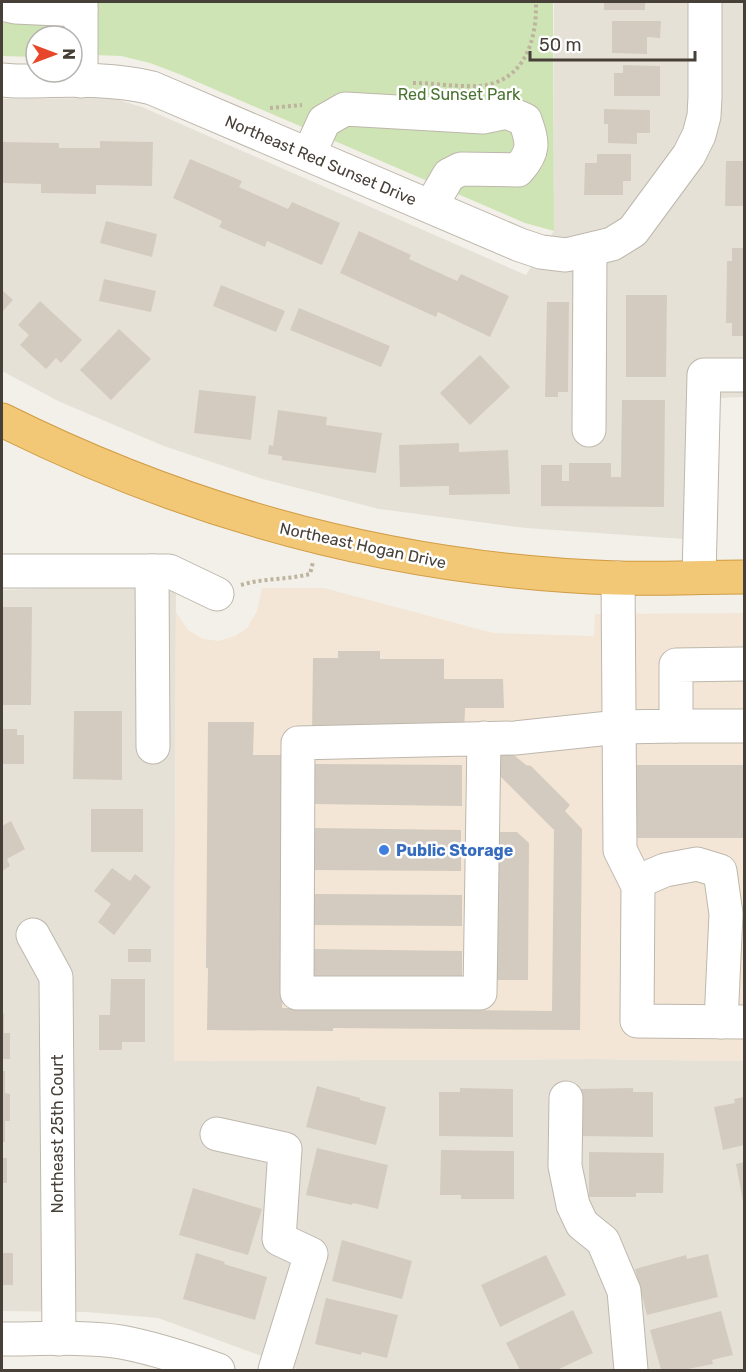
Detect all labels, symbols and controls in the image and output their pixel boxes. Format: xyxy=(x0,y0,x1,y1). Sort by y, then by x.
north arrow xyxy=(24,24,84,84)
scale bar xyxy=(530,24,695,62)
text: 50 m xyxy=(539,34,582,56)
text: N xyxy=(59,48,78,60)
park label: Red Sunset Park xyxy=(398,85,521,104)
street label: Northeast Red Sunset Drive xyxy=(222,111,420,210)
street label: Northeast Hogan Drive xyxy=(278,519,448,572)
place label: Public Storage xyxy=(396,841,513,860)
marker: Public Storage xyxy=(377,843,391,857)
street label: Northeast 25th Court xyxy=(48,1054,67,1214)

